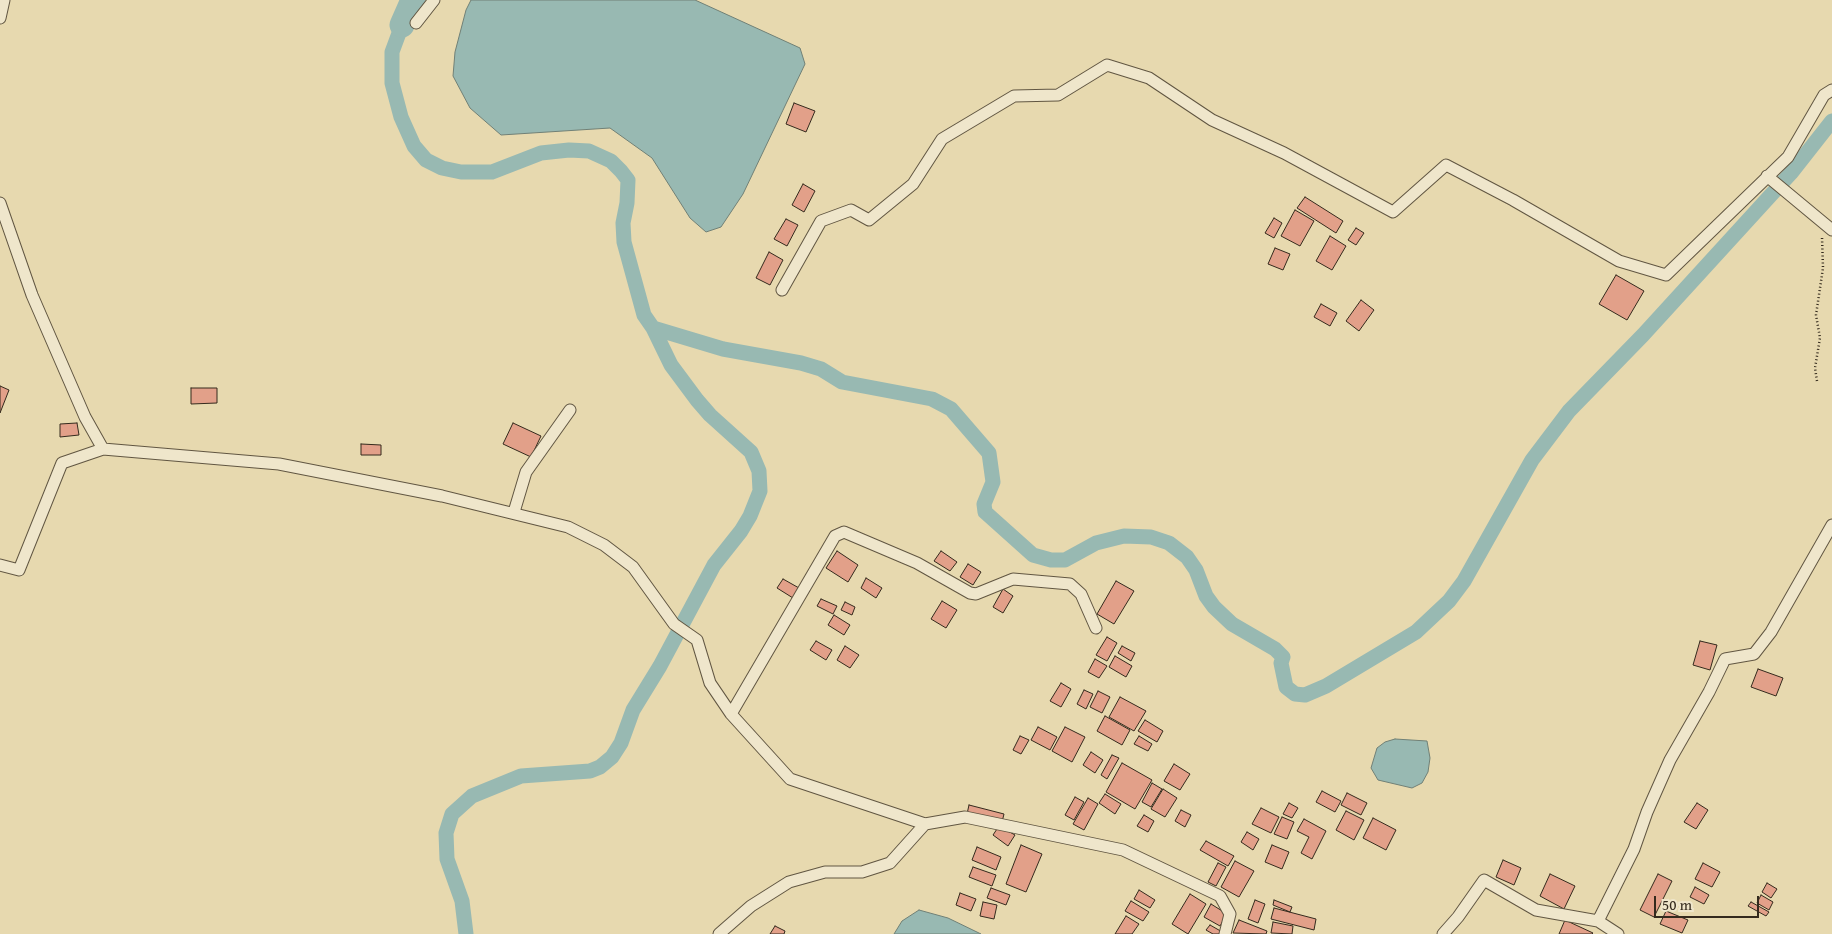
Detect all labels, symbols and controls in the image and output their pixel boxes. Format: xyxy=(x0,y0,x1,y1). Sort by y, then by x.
scale bar xyxy=(1657,886,1762,918)
text: 50 m xyxy=(1662,894,1692,915)

